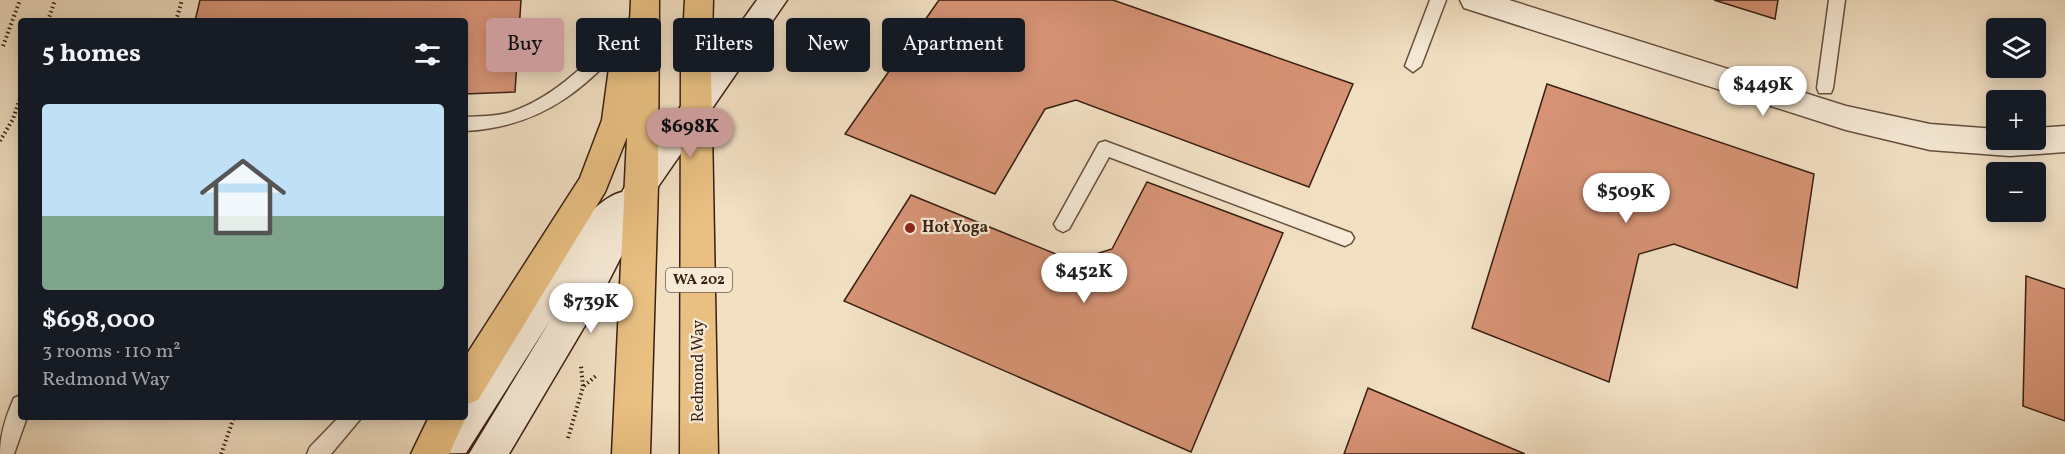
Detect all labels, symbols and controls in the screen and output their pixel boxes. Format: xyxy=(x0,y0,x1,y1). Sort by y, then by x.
chip: Buy xyxy=(486,18,564,72)
chip: Rent xyxy=(576,18,661,72)
chip: Filters xyxy=(673,18,774,72)
chip: New xyxy=(786,18,870,72)
chip: Apartment xyxy=(882,18,1025,72)
map controls xyxy=(1986,18,2046,222)
button: layers xyxy=(1986,18,2046,78)
text: 5 homes xyxy=(42,36,141,72)
icon: filters xyxy=(411,38,444,71)
pin: $449K xyxy=(1721,66,1805,117)
text: $449K xyxy=(1733,71,1793,99)
button: + xyxy=(1986,90,2046,150)
pin: $698K xyxy=(648,108,732,159)
text: $698K xyxy=(661,113,719,141)
icon: home xyxy=(189,143,297,251)
button: − xyxy=(1986,162,2046,222)
pin: $509K xyxy=(1584,173,1668,224)
text: $509K xyxy=(1597,178,1655,206)
place label: Hot Yoga xyxy=(922,217,988,239)
marker: Hot Yoga xyxy=(903,221,917,235)
pin: $452K xyxy=(1042,253,1126,304)
text: $452K xyxy=(1055,258,1113,286)
road number: WA 202 xyxy=(666,268,732,292)
pin: $739K xyxy=(549,283,633,334)
text: $739K xyxy=(563,288,619,316)
text: $698,000 xyxy=(42,302,155,338)
street label: Redmond Way xyxy=(688,320,710,422)
text: 3 rooms · 110 m² xyxy=(42,338,181,366)
text: Redmond Way xyxy=(42,366,170,394)

